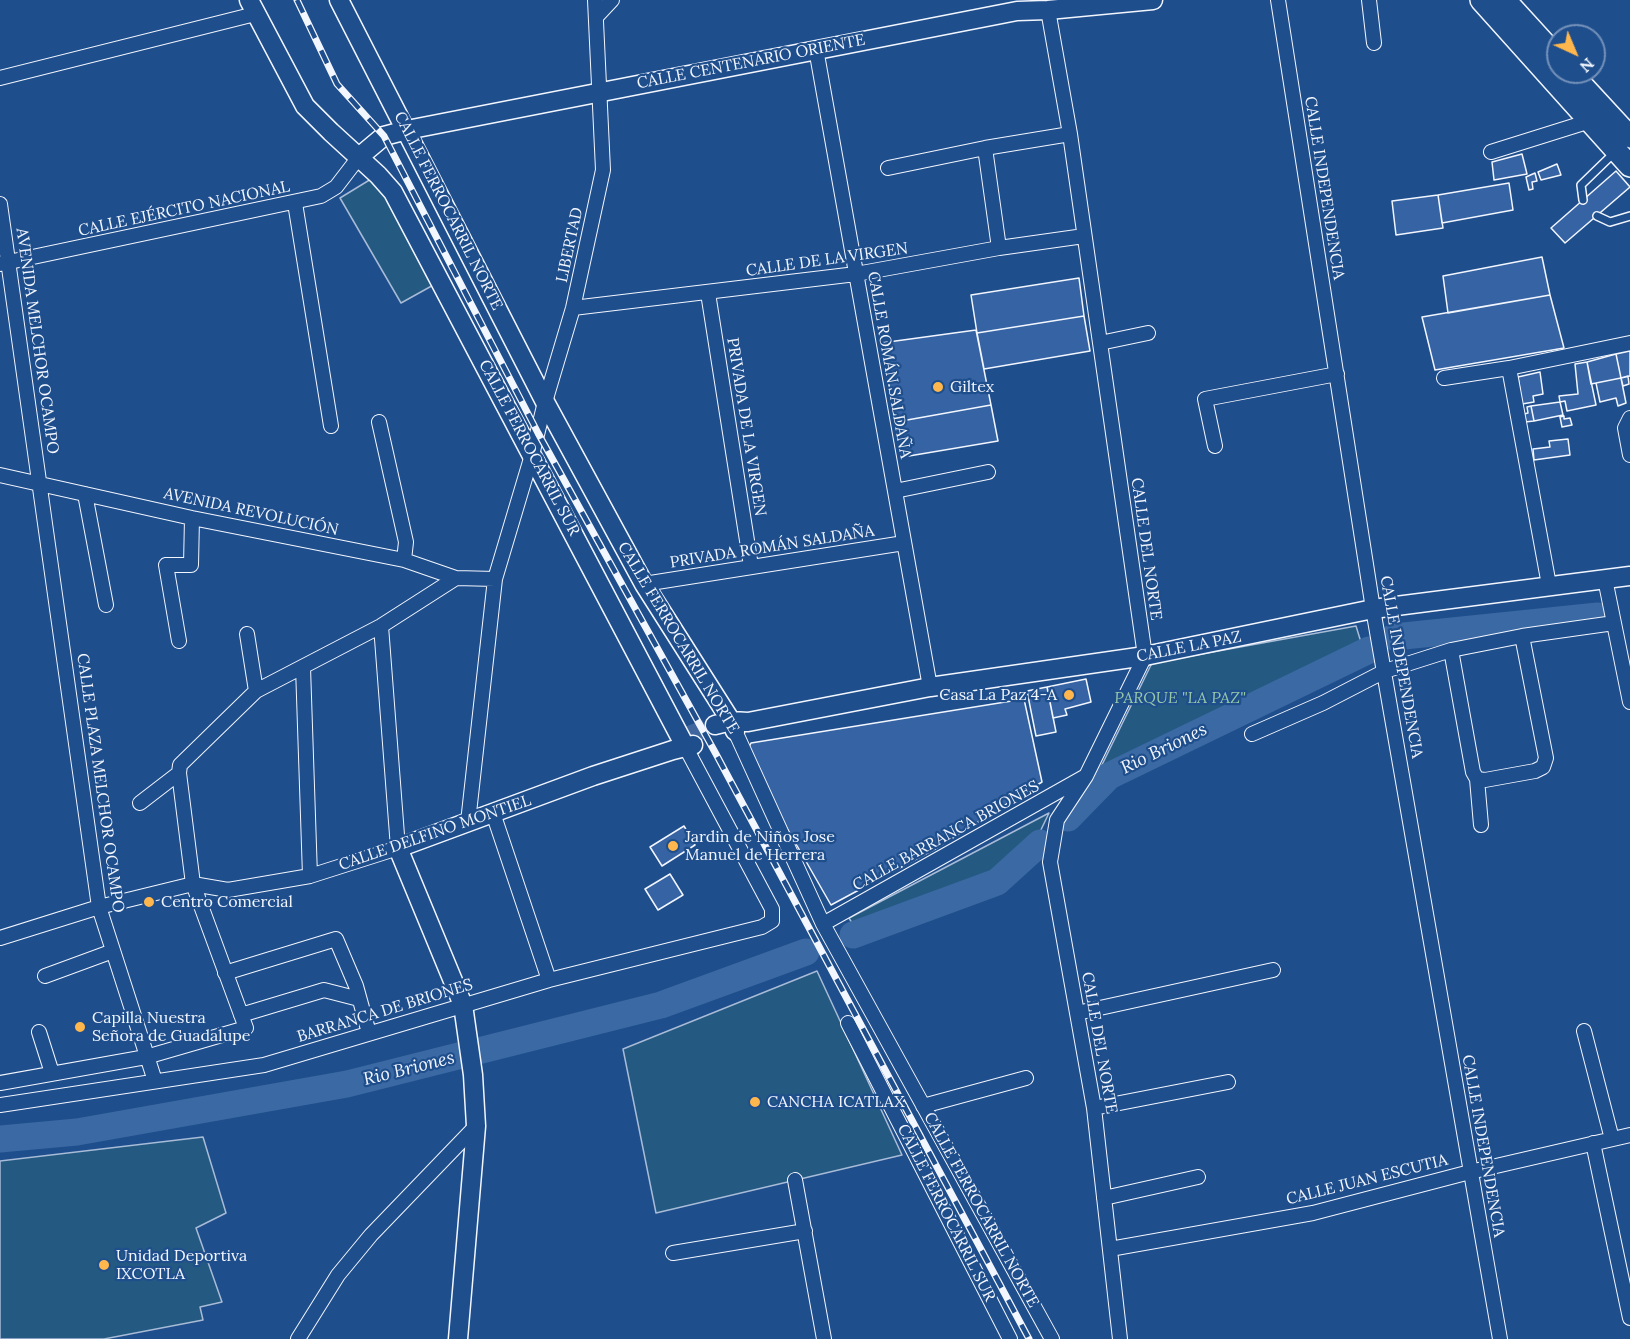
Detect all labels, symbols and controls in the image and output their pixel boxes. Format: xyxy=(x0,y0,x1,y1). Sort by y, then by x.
north arrow xyxy=(1546,24,1606,84)
street label: CALLE CENTENARIO ORIENTE xyxy=(635,30,867,94)
text: N xyxy=(1576,54,1599,77)
street label: CALLE INDEPENDENCIA xyxy=(1300,95,1348,281)
street label: CALLE FERROCARRIL NORTE xyxy=(389,109,507,313)
street label: CALLE EJÉRCITO NACIONAL xyxy=(76,177,292,241)
street label: LIBERTAD xyxy=(553,206,587,284)
street label: AVENIDA MELCHOR OCAMPO xyxy=(12,227,62,455)
street label: CALLE DE LA VIRGEN xyxy=(745,239,909,281)
street label: CALLE ROMÁN SALDAÑA xyxy=(863,270,915,460)
street label: PRIVADA DE LA VIRGEN xyxy=(722,336,770,518)
street label: CALLE FERROCARRIL SUR xyxy=(474,357,584,539)
place label: Giltex xyxy=(950,377,994,397)
marker: Giltex xyxy=(931,380,945,394)
street label: CALLE DEL NORTE xyxy=(1126,476,1166,622)
street label: AVENIDA REVOLUCIÓN xyxy=(162,484,340,540)
street label: PRIVADA ROMÁN SALDAÑA xyxy=(668,521,876,573)
street label: CALLE FERROCARRIL NORTE xyxy=(613,539,743,737)
street label: CALLE INDEPENDENCIA xyxy=(1375,574,1427,760)
street label: CALLE LA PAZ xyxy=(1135,627,1243,667)
street label: CALLE PLAZA MELCHOR OCAMPO xyxy=(72,652,128,914)
place label: Casa La Paz 4-A xyxy=(939,685,1057,705)
marker: Casa La Paz 4-A xyxy=(1062,688,1076,702)
park label: PARQUE "LA PAZ" xyxy=(1114,688,1246,708)
water label: Rio Briones xyxy=(1117,719,1211,779)
street label: CALLE BARRANCA BRIONES xyxy=(849,777,1043,895)
street label: CALLE DELFINO MONTIEL xyxy=(336,791,534,875)
place label: Jardin de Niños Jose Manuel de Herrera xyxy=(685,827,835,865)
marker: Jardin de Niños Jose Manuel de Herrera xyxy=(666,839,680,853)
place label: Centro Comercial xyxy=(161,892,293,912)
marker: Centro Comercial xyxy=(142,895,156,909)
street label: CALLE DEL NORTE xyxy=(1077,971,1121,1115)
street label: BARRANCA DE BRIONES xyxy=(295,975,475,1047)
place label: Capilla Nuestra Señora de Guadalupe xyxy=(92,1008,250,1046)
marker: Capilla Nuestra Señora de Guadalupe xyxy=(73,1020,87,1034)
water label: Rio Briones xyxy=(361,1047,457,1091)
street label: CALLE INDEPENDENCIA xyxy=(1457,1053,1509,1239)
place label: CANCHA ICATLAX xyxy=(767,1092,905,1112)
marker: CANCHA ICATLAX xyxy=(748,1095,762,1109)
street label: CALLE FERROCARRIL NORTE xyxy=(919,1109,1043,1311)
street label: CALLE FERROCARRIL SUR xyxy=(893,1121,999,1305)
street label: CALLE JUAN ESCUTIA xyxy=(1284,1151,1450,1209)
place label: Unidad Deportiva IXCOTLA xyxy=(116,1246,247,1284)
marker: Unidad Deportiva IXCOTLA xyxy=(97,1258,111,1272)

